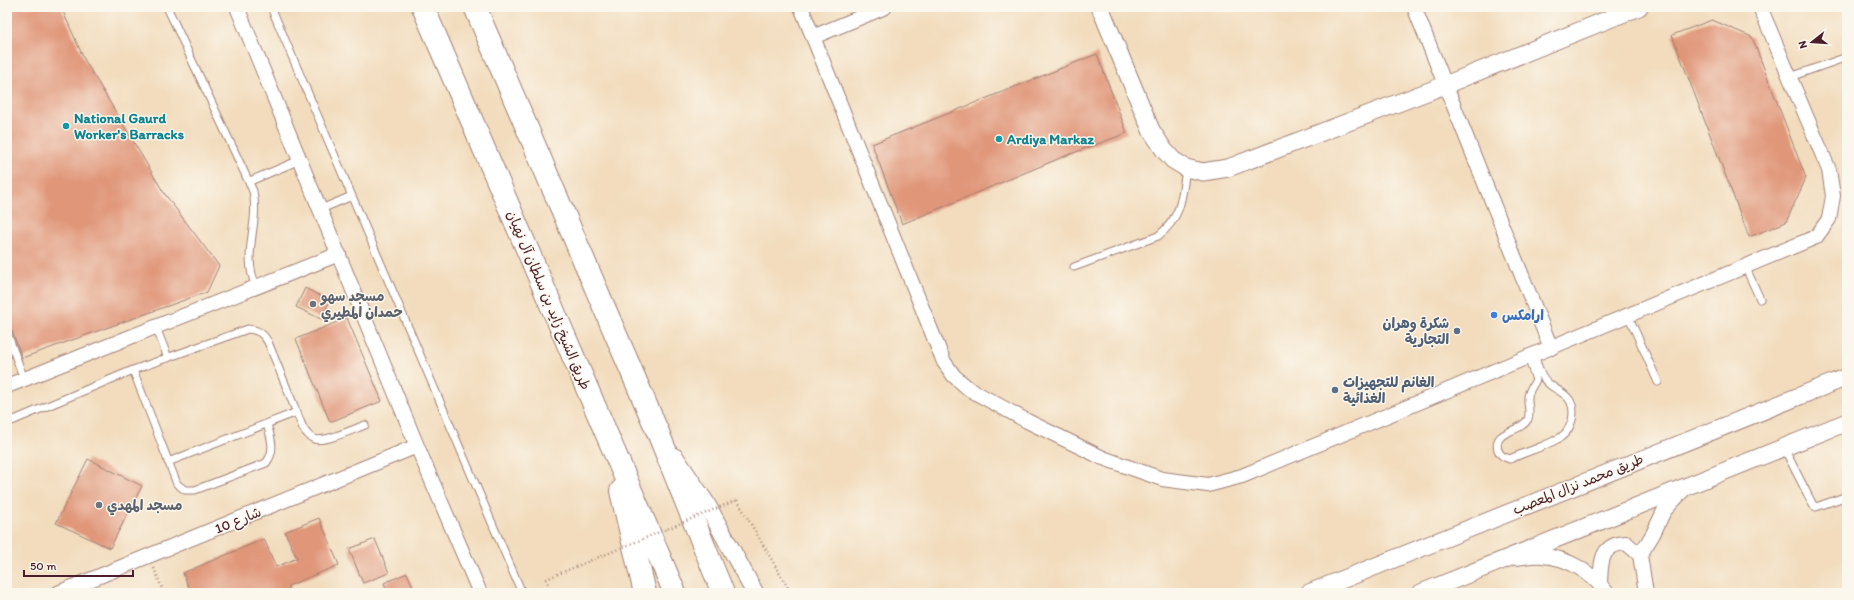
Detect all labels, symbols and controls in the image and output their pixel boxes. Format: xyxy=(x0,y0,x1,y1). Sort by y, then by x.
north arrow xyxy=(1792,22,1832,62)
text: N xyxy=(1796,39,1810,50)
place label: National Gaurd Worker's Barracks xyxy=(74,110,184,143)
marker: National Gaurd Worker's Barracks xyxy=(61,121,71,131)
place label: Ardiya Markaz xyxy=(1006,131,1095,148)
marker: Ardiya Markaz xyxy=(994,134,1004,144)
street label: طريق الشيخ زايد بن سلطان آل نهيان xyxy=(502,208,594,393)
place label: مسجد سهو حمدان المطيري xyxy=(320,288,402,323)
marker: مسجد سهو حمدان المطيري xyxy=(308,299,318,309)
place label: ارامكس xyxy=(1502,307,1544,324)
marker: ارامكس xyxy=(1489,310,1499,320)
place label: شكرة وهران التجارية xyxy=(1382,315,1449,348)
marker: شكرة وهران التجارية xyxy=(1452,326,1462,336)
place label: الغانم للتجهيزات الغذائية xyxy=(1343,374,1435,407)
marker: الغانم للتجهيزات الغذائية xyxy=(1330,385,1340,395)
street label: طريق محمد نزال المعصب xyxy=(1510,450,1646,519)
place label: مسجد المهدي xyxy=(107,497,182,516)
marker: مسجد المهدي xyxy=(94,500,104,510)
street label: شارع 10 xyxy=(212,503,264,538)
scale bar xyxy=(24,552,133,578)
text: 50 m xyxy=(30,559,56,573)

